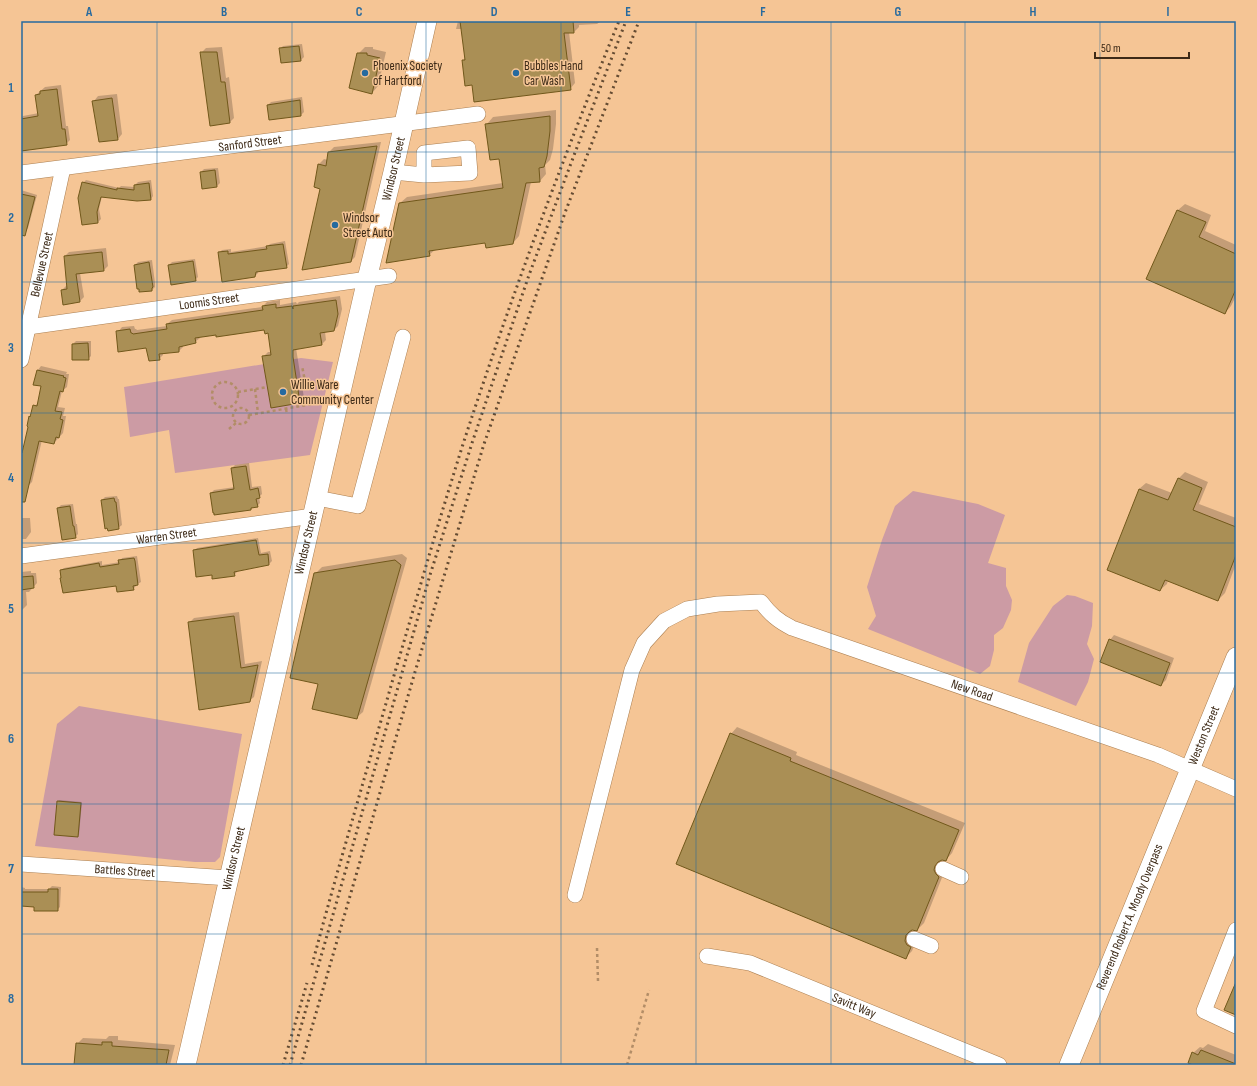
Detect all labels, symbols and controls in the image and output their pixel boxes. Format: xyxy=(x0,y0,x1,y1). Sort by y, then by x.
text: A xyxy=(85,4,93,20)
text: B xyxy=(221,4,227,20)
text: C xyxy=(356,4,363,20)
text: D xyxy=(491,4,498,20)
text: E xyxy=(625,4,631,20)
text: F xyxy=(760,4,766,20)
text: G xyxy=(895,4,902,20)
text: H xyxy=(1030,4,1037,20)
text: I xyxy=(1167,4,1170,20)
scale bar xyxy=(1095,34,1189,60)
text: 50 m xyxy=(1101,41,1121,56)
place label: Phoenix Society of Hartford xyxy=(373,58,442,89)
place label: Bubbles Hand Car Wash xyxy=(524,58,583,89)
marker: Phoenix Society of Hartford xyxy=(360,68,370,78)
marker: Bubbles Hand Car Wash xyxy=(511,68,521,78)
text: 1 xyxy=(8,80,14,96)
street label: Sanford Street xyxy=(218,131,283,155)
street label: Windsor Street xyxy=(378,135,409,202)
text: 2 xyxy=(8,210,14,226)
place label: Windsor Street Auto xyxy=(343,210,393,241)
marker: Windsor Street Auto xyxy=(330,220,340,230)
street label: Bellevue Street xyxy=(27,230,57,298)
street label: Loomis Street xyxy=(178,289,240,314)
text: 3 xyxy=(8,340,14,356)
place label: Willie Ware Community Center xyxy=(291,377,374,408)
marker: Willie Ware Community Center xyxy=(278,387,288,397)
text: 4 xyxy=(8,470,14,486)
street label: Windsor Street xyxy=(291,509,321,576)
street label: Warren Street xyxy=(135,524,198,548)
text: 5 xyxy=(8,601,14,617)
street label: New Road xyxy=(949,676,995,705)
street label: Weston Street xyxy=(1185,704,1223,768)
text: 6 xyxy=(8,731,14,747)
street label: Windsor Street xyxy=(218,825,249,892)
street label: Reverend Robert A. Moody Overpass xyxy=(1093,841,1167,992)
text: 7 xyxy=(8,861,14,877)
street label: Battles Street xyxy=(94,861,156,881)
street label: Savitt Way xyxy=(830,989,878,1022)
text: 8 xyxy=(8,991,14,1007)

